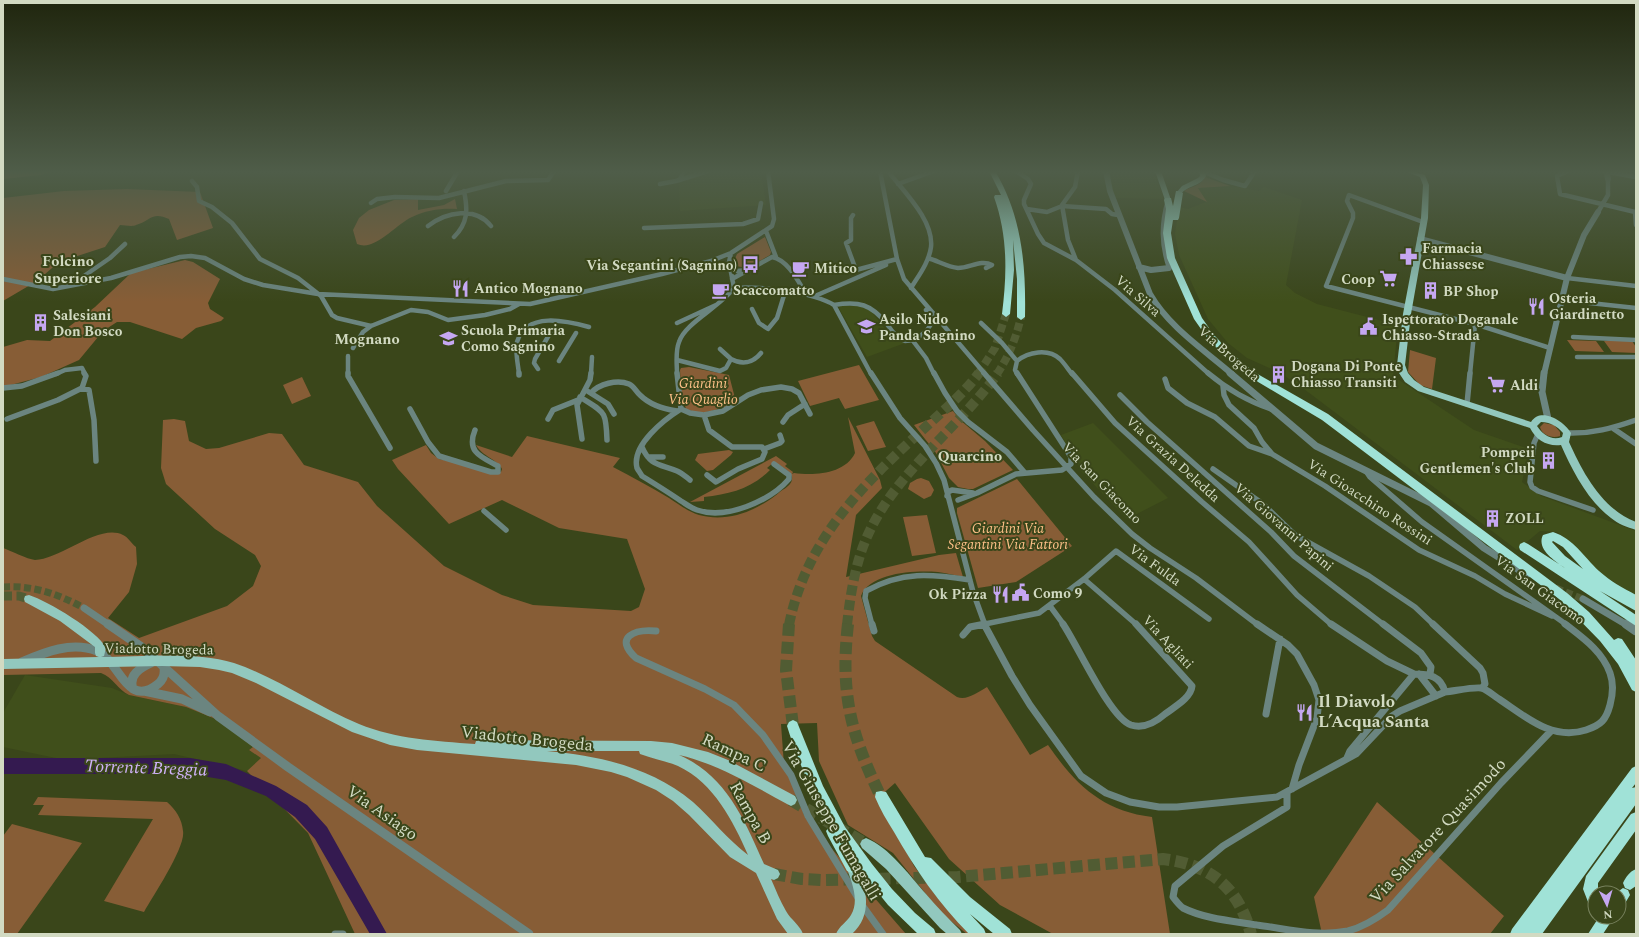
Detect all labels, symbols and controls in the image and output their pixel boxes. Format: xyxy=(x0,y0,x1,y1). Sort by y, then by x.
place label: Farmacia Chiassese xyxy=(1422,238,1485,275)
pharmacy icon: Farmacia Chiassese xyxy=(1399,246,1419,266)
district label: Folcino Superiore xyxy=(34,250,102,290)
place label: Via Segantini (Sagnino) xyxy=(586,255,737,276)
bus stop icon: Via Segantini (Sagnino) xyxy=(740,255,760,275)
cafe icon: Mitico xyxy=(791,258,811,278)
place label: Mitico xyxy=(814,258,857,279)
place label: Coop xyxy=(1341,269,1375,290)
supermarket icon: Coop xyxy=(1378,269,1398,289)
street label: Via Silva xyxy=(1111,270,1166,322)
restaurant icon: Antico Mognano xyxy=(451,278,471,298)
place label: Antico Mognano xyxy=(474,278,583,299)
cafe icon: Scaccomatto xyxy=(710,280,730,300)
place label: Scaccomatto xyxy=(733,280,815,301)
building icon: BP Shop xyxy=(1420,281,1440,301)
place label: BP Shop xyxy=(1443,281,1499,302)
place label: Osteria Giardinetto xyxy=(1549,288,1625,325)
restaurant icon: Osteria Giardinetto xyxy=(1526,296,1546,316)
place label: Salesiani Don Bosco xyxy=(53,305,123,342)
place label: Asilo Nido Panda Sagnino xyxy=(879,309,976,346)
place label: Ispettorato Doganale Chiasso-Strada xyxy=(1382,309,1518,346)
building icon: Salesiani Don Bosco xyxy=(30,313,50,333)
school or university icon: Asilo Nido Panda Sagnino xyxy=(856,317,876,337)
public building icon: Ispettorato Doganale Chiasso-Strada xyxy=(1359,317,1379,337)
place label: Scuola Primaria Como Sagnino xyxy=(461,320,566,357)
street label: Via Brogeda xyxy=(1193,321,1265,387)
district label: Mognano xyxy=(334,328,400,351)
school or university icon: Scuola Primaria Como Sagnino xyxy=(438,328,458,348)
place label: Dogana Di Ponte Chiasso Transiti xyxy=(1291,356,1401,393)
building icon: Dogana Di Ponte Chiasso Transiti xyxy=(1268,364,1288,384)
park label: Giardini Via Quaglio xyxy=(668,373,738,410)
supermarket icon: Aldi xyxy=(1487,375,1507,395)
place label: Aldi xyxy=(1510,375,1539,396)
street label: Via Grazia Deledda xyxy=(1121,411,1225,507)
street label: Via San Giacomo xyxy=(1057,437,1147,529)
place label: Pompeii Gentlemen's Club xyxy=(1419,442,1535,479)
district label: Quarcino xyxy=(938,445,1002,468)
building icon: Pompeii Gentlemen's Club xyxy=(1538,450,1558,470)
street label: Via Gioacchino Rossini xyxy=(1303,454,1437,550)
street label: Via Giovanni Papini xyxy=(1230,478,1338,576)
building icon: ZOLL xyxy=(1482,508,1502,528)
place label: ZOLL xyxy=(1505,508,1544,529)
park label: Giardini Via Segantini Via Fattori xyxy=(948,518,1068,555)
street label: Via Fulda xyxy=(1124,539,1186,591)
street label: Via San Giacomo xyxy=(1490,550,1590,630)
public building icon: Como 9 xyxy=(1010,583,1030,603)
place label: Como 9 xyxy=(1033,583,1082,604)
place label: Ok Pizza xyxy=(929,584,988,605)
restaurant icon: Ok Pizza xyxy=(990,584,1010,604)
street label: Via Agliati xyxy=(1137,610,1199,674)
street label: Viadotto Brogeda xyxy=(104,638,214,660)
place label: Il Diavolo L’Acqua Santa xyxy=(1318,689,1429,735)
restaurant icon: Il Diavolo L’Acqua Santa xyxy=(1295,702,1315,722)
street label: Viadotto Brogeda xyxy=(460,719,595,759)
street label: Rampa C xyxy=(697,727,771,779)
street label: Via Giuseppe Fumagalli xyxy=(774,736,888,906)
water label: Torrente Breggia xyxy=(84,752,208,784)
street label: Via Salvatore Quasimodo xyxy=(1363,752,1513,910)
street label: Rampa B xyxy=(722,777,778,849)
street label: Via Asiago xyxy=(341,779,423,847)
north arrow xyxy=(1587,885,1627,925)
text: N xyxy=(1603,906,1613,923)

